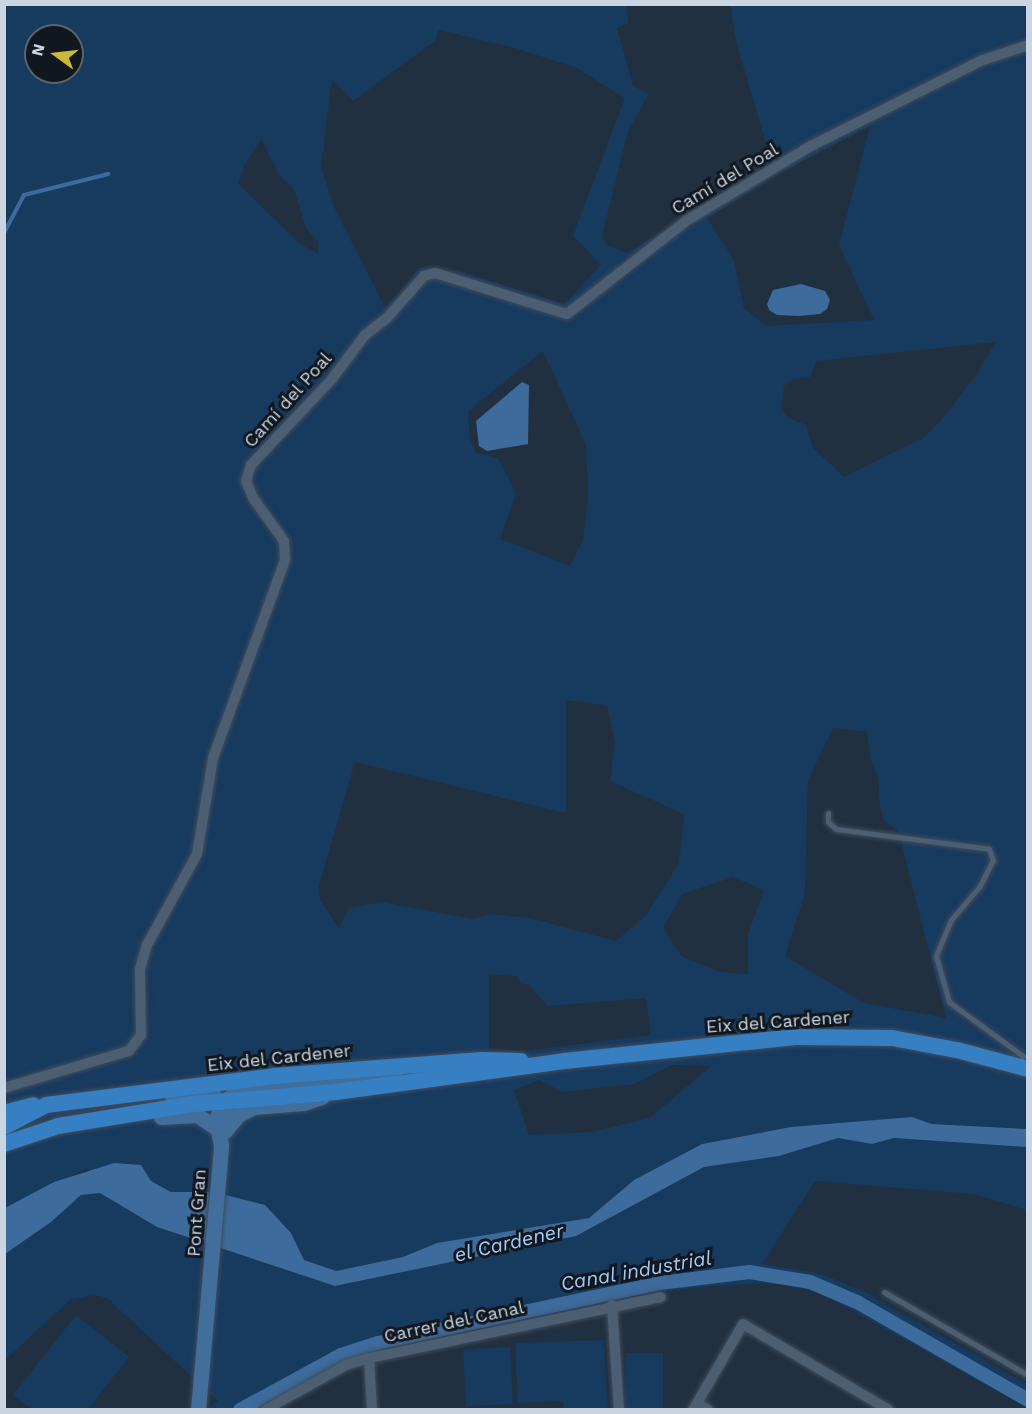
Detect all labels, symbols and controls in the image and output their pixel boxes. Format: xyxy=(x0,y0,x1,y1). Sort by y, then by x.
north arrow xyxy=(24,24,84,84)
text: N xyxy=(27,42,49,58)
street label: Camí del Poal xyxy=(667,139,783,219)
street label: Camí del Poal xyxy=(239,348,337,452)
street label: Eix del Cardener xyxy=(705,1006,851,1038)
street label: Eix del Cardener xyxy=(206,1040,352,1076)
street label: Pont Gran xyxy=(183,1168,211,1258)
water label: el Cardener xyxy=(452,1219,566,1267)
water label: Canal industrial xyxy=(558,1246,714,1296)
street label: Carrer del Canal xyxy=(382,1297,526,1347)

